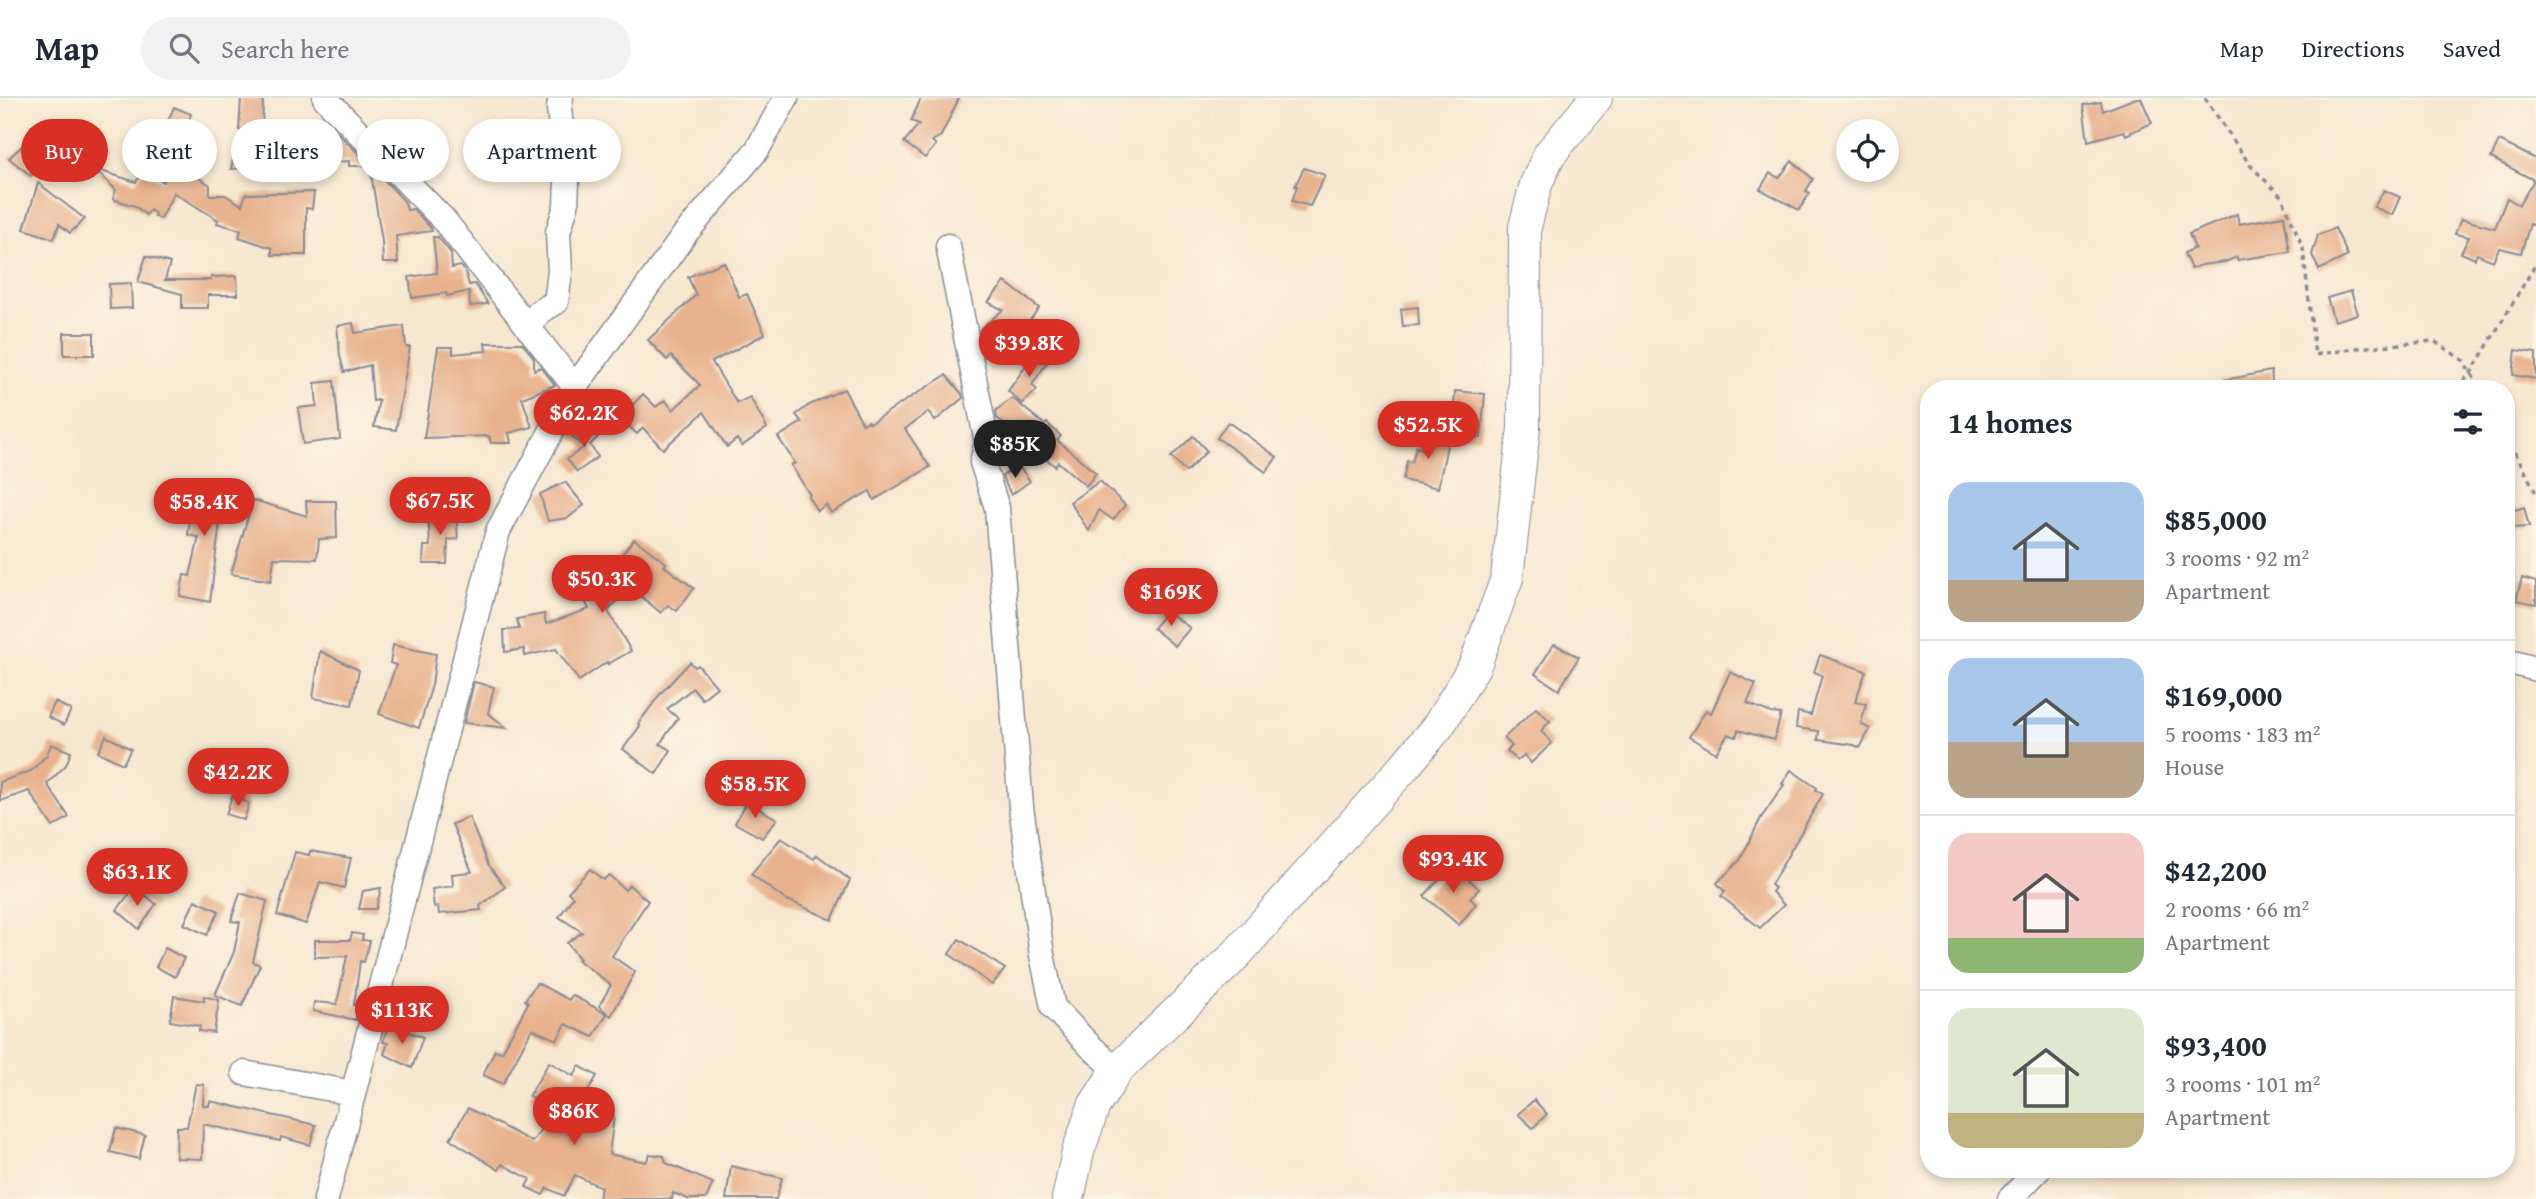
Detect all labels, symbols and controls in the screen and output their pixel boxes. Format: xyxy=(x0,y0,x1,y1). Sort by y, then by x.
search box xyxy=(141,17,631,80)
text: Map xyxy=(35,24,99,72)
icon: search xyxy=(165,29,203,67)
text: Search here xyxy=(221,29,349,68)
text: Map xyxy=(2220,31,2264,66)
text: Directions xyxy=(2302,31,2405,66)
text: Saved xyxy=(2443,31,2501,66)
chip: Buy xyxy=(21,119,108,182)
chip: Rent xyxy=(122,119,217,182)
chip: Filters xyxy=(231,119,343,182)
chip: New xyxy=(357,119,449,182)
chip: Apartment xyxy=(463,119,621,182)
map controls xyxy=(1836,119,1899,182)
button: locate xyxy=(1836,119,1899,182)
pin: $39.8K xyxy=(972,320,1086,379)
text: $39.8K xyxy=(995,325,1063,358)
pin: $62.2K xyxy=(527,390,641,449)
text: $62.2K xyxy=(550,395,618,428)
text: 14 homes xyxy=(1948,400,2073,444)
pin: $52.5K xyxy=(1371,402,1485,461)
icon: filters xyxy=(2449,403,2487,441)
text: $52.5K xyxy=(1394,407,1462,440)
pin: $85K xyxy=(974,420,1056,480)
text: $85K xyxy=(990,426,1040,459)
pin: $58.4K xyxy=(147,478,261,538)
pin: $67.5K xyxy=(383,478,497,537)
text: $67.5K xyxy=(406,483,474,516)
text: $58.4K xyxy=(170,484,238,517)
text: $85,000 xyxy=(2165,497,2267,541)
icon: home xyxy=(2004,510,2088,594)
text: 3 rooms · 92 m² xyxy=(2165,541,2309,574)
pin: $50.3K xyxy=(545,556,659,615)
text: $50.3K xyxy=(568,561,636,594)
pin: $169K xyxy=(1122,568,1220,628)
text: $169K xyxy=(1140,574,1202,607)
text: Apartment xyxy=(2165,574,2270,607)
text: $169,000 xyxy=(2165,673,2282,717)
icon: home xyxy=(2004,686,2088,770)
text: 5 rooms · 183 m² xyxy=(2165,717,2320,750)
pin: $42.2K xyxy=(181,748,295,808)
text: House xyxy=(2165,750,2224,783)
text: $42.2K xyxy=(204,754,272,787)
pin: $58.5K xyxy=(698,760,812,820)
text: $58.5K xyxy=(721,766,789,799)
pin: $93.4K xyxy=(1396,836,1510,895)
text: $93.4K xyxy=(1419,841,1487,874)
pin: $63.1K xyxy=(80,848,194,908)
text: $42,200 xyxy=(2165,848,2267,892)
text: $63.1K xyxy=(103,854,171,887)
icon: home xyxy=(2004,861,2088,945)
text: 2 rooms · 66 m² xyxy=(2165,892,2309,925)
text: Apartment xyxy=(2165,925,2270,958)
pin: $113K xyxy=(353,986,451,1046)
text: $113K xyxy=(371,992,433,1025)
text: $93,400 xyxy=(2165,1023,2267,1067)
icon: home xyxy=(2004,1036,2088,1120)
text: 3 rooms · 101 m² xyxy=(2165,1067,2320,1100)
pin: $86K xyxy=(533,1088,615,1147)
text: $86K xyxy=(549,1093,599,1126)
text: Apartment xyxy=(2165,1100,2270,1133)

